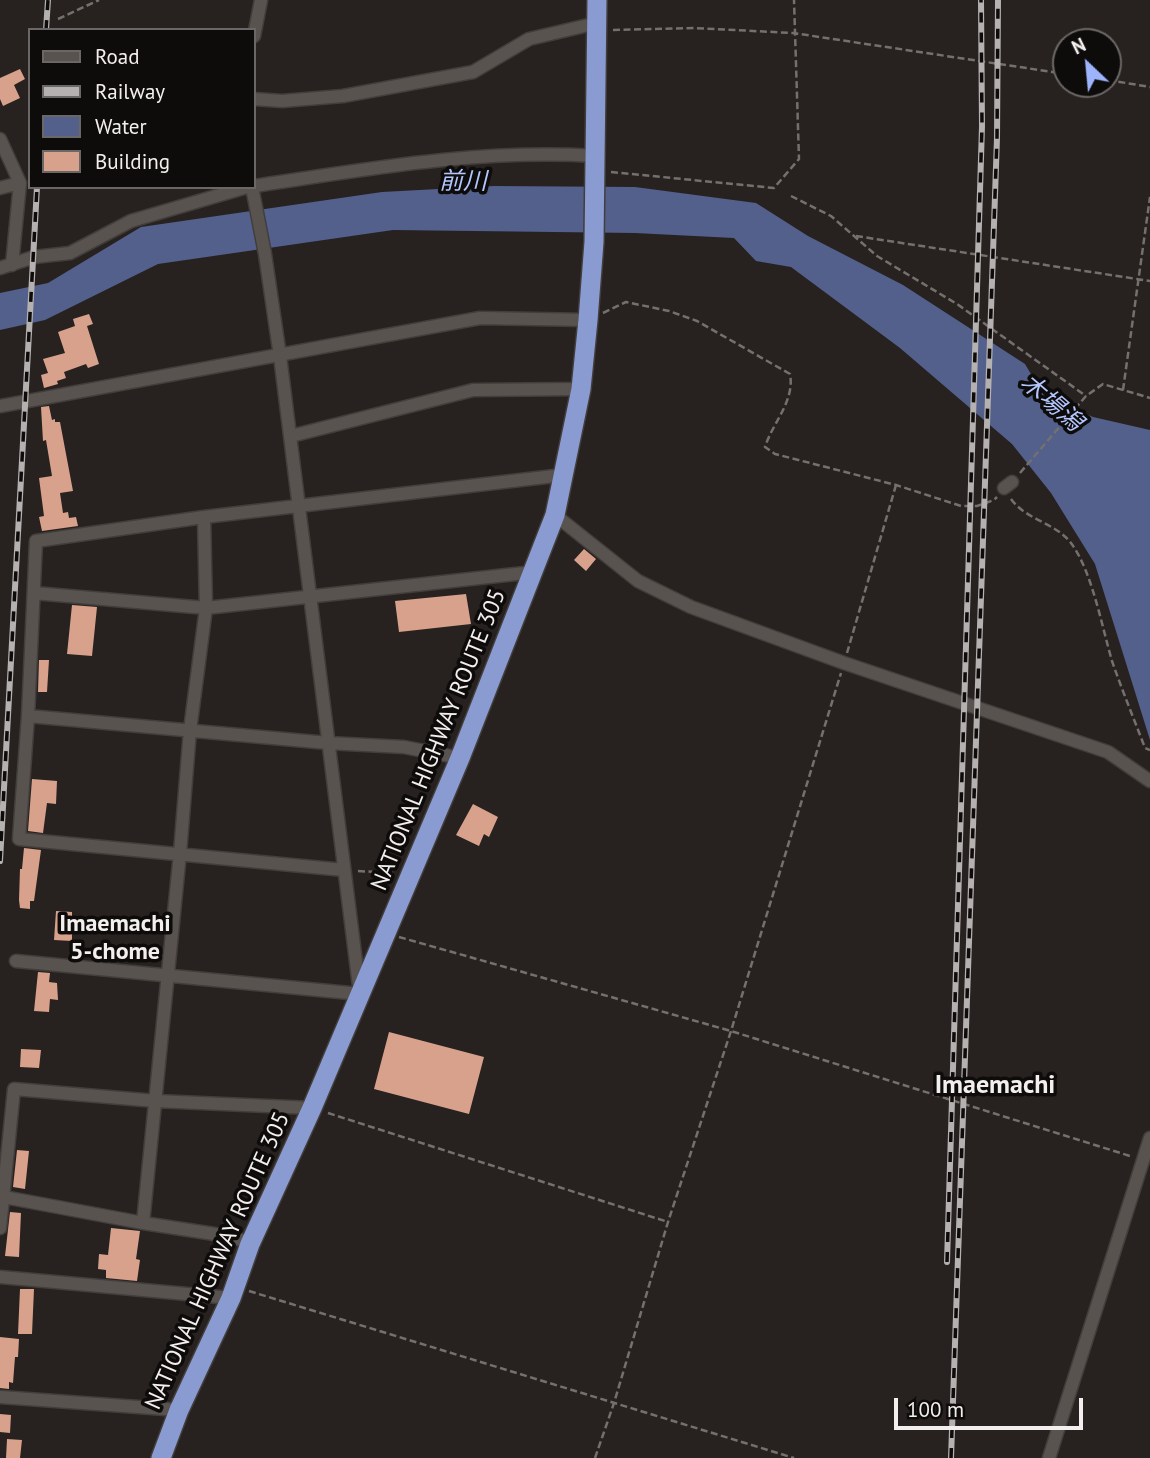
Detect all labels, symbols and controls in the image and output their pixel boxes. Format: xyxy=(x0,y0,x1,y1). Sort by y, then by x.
legend xyxy=(28,28,256,189)
north arrow xyxy=(1052,28,1122,98)
text: N xyxy=(1068,32,1090,59)
text: Road xyxy=(95,43,139,70)
text: Railway xyxy=(95,78,165,105)
text: Water xyxy=(95,113,147,140)
text: Building xyxy=(95,148,170,175)
water label: 前川 xyxy=(439,168,487,196)
water label: 木場潟 xyxy=(1014,369,1088,437)
street label: NATIONAL HIGHWAY ROUTE 305 xyxy=(366,585,512,895)
district label: Imaemachi 5-chome xyxy=(59,910,171,966)
district label: Imaemachi xyxy=(935,1070,1055,1102)
street label: NATIONAL HIGHWAY ROUTE 305 xyxy=(140,1108,296,1414)
scale bar xyxy=(898,1384,1087,1428)
text: 100 m xyxy=(907,1396,964,1423)

